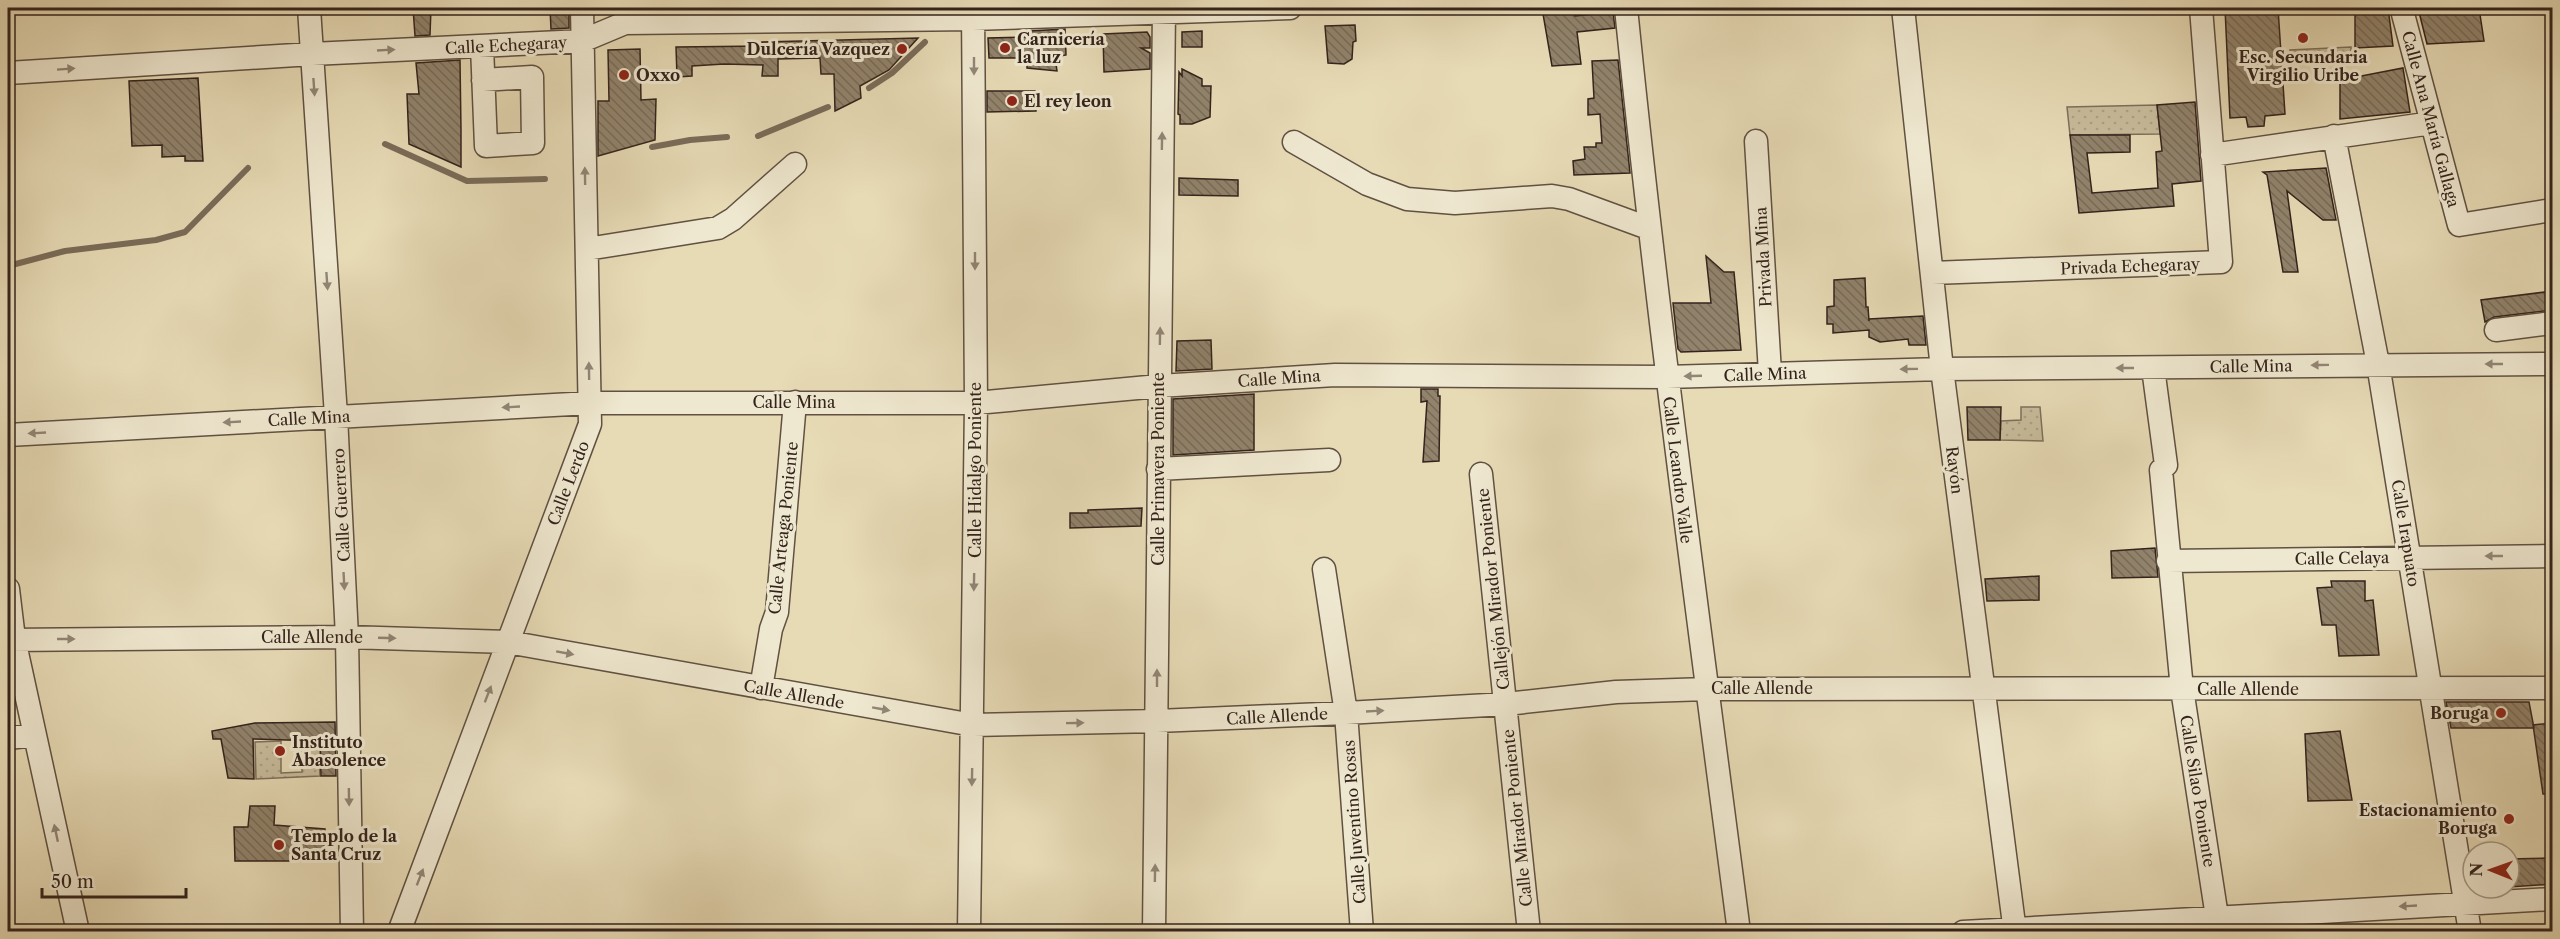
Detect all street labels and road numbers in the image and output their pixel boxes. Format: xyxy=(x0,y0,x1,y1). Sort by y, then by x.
street label: Calle Ana María Gallaga xyxy=(2398,29,2464,210)
street label: Calle Echegaray xyxy=(444,32,569,58)
street label: Privada Mina xyxy=(1750,206,1776,308)
street label: Privada Echegaray xyxy=(2060,254,2201,278)
street label: Calle Mina xyxy=(2209,355,2293,377)
street label: Calle Mina xyxy=(1723,363,1807,385)
street label: Calle Mina xyxy=(1237,365,1322,391)
street label: Calle Primavera Poniente xyxy=(1148,372,1168,566)
street label: Calle Hidalgo Poniente xyxy=(965,382,985,558)
street label: Calle Mina xyxy=(753,392,836,412)
street label: Calle Leandro Valle xyxy=(1659,395,1697,545)
street label: Calle Mina xyxy=(267,406,352,430)
street label: Calle Lerdo xyxy=(543,438,593,528)
street label: Calle Arteaga Poniente xyxy=(764,440,802,615)
street label: Rayón xyxy=(1942,445,1968,495)
street label: Calle Guerrero xyxy=(328,447,354,562)
street label: Calle Irapuato xyxy=(2388,478,2424,588)
street label: Callejón Mirador Poniente xyxy=(1472,487,1514,691)
street label: Calle Celaya xyxy=(2295,547,2390,569)
street label: Calle Allende xyxy=(261,627,363,647)
street label: Calle Allende xyxy=(742,675,846,713)
street label: Calle Allende xyxy=(1711,678,1813,698)
street label: Calle Allende xyxy=(2197,679,2299,699)
street label: Calle Allende xyxy=(1226,703,1328,729)
street label: Calle Silao Poniente xyxy=(2176,714,2220,868)
street label: Calle Mirador Poniente xyxy=(1498,728,1536,908)
street label: Calle Juventino Rosas xyxy=(1338,739,1370,905)

